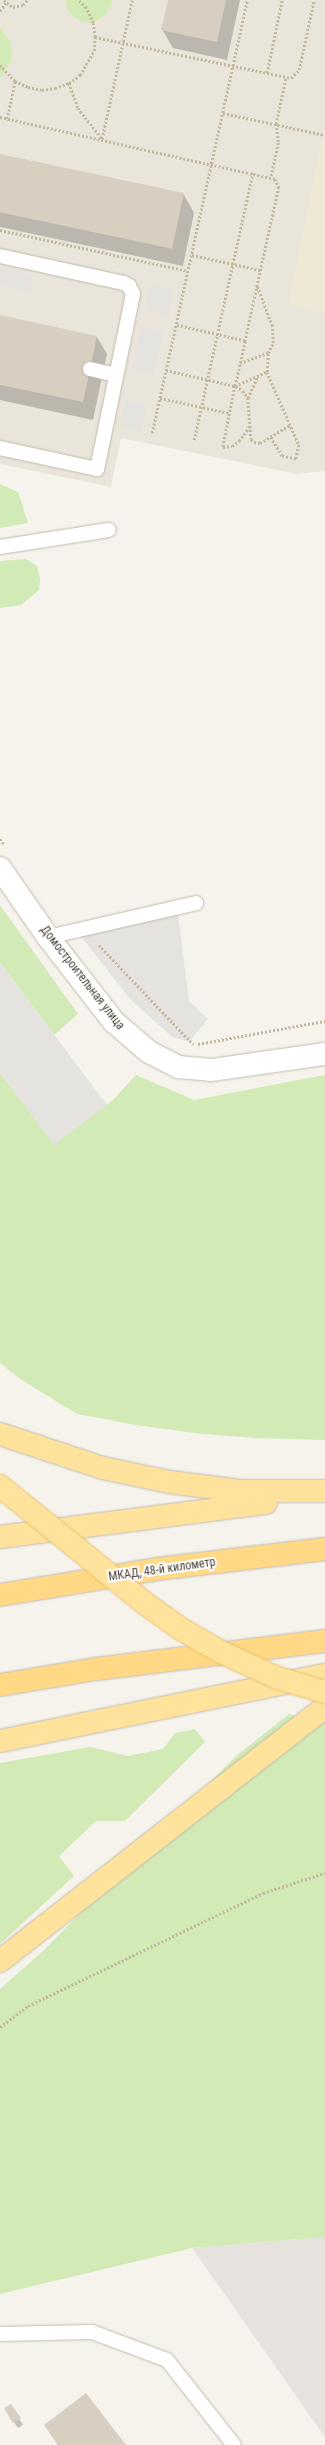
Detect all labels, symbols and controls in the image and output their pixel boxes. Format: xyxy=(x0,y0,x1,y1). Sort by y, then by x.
street label: Домостроительная улица xyxy=(37,923,127,1033)
street label: МКАД, 48-й километр xyxy=(108,1555,216,1585)

